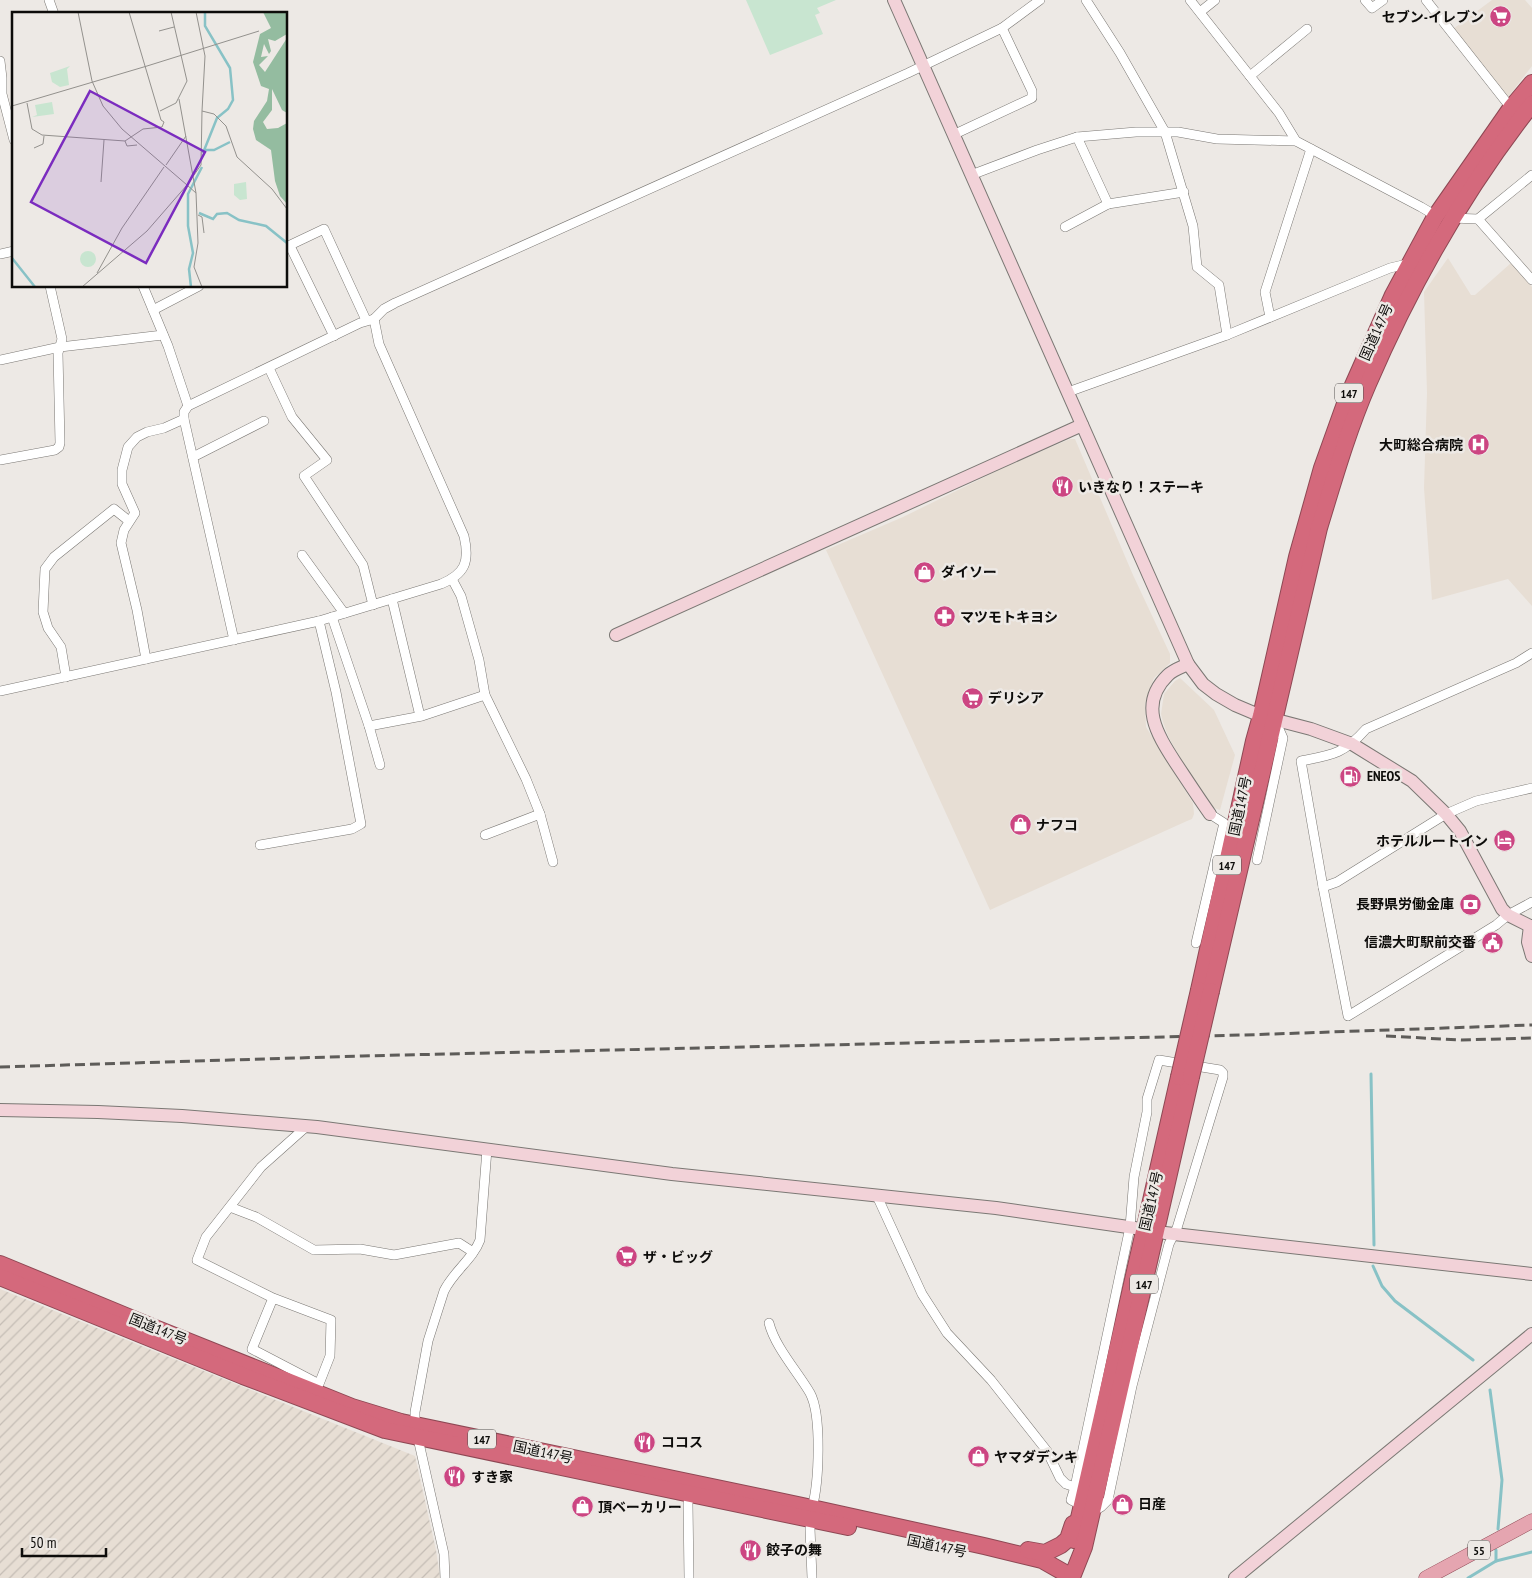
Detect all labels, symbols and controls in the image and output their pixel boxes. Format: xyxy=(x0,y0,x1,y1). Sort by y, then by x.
supermarket icon: セブン-イレブン xyxy=(1488,5,1512,29)
place label: セブン-イレブン xyxy=(1382,8,1484,26)
inset map xyxy=(12,12,288,288)
street label: 国道147号 xyxy=(1355,301,1397,363)
road number: 147 xyxy=(1335,383,1363,402)
hospital icon: 大町総合病院 xyxy=(1467,433,1491,457)
place label: 大町総合病院 xyxy=(1379,436,1463,454)
restaurant icon: いきなり！ステーキ xyxy=(1050,475,1074,499)
place label: いきなり！ステーキ xyxy=(1078,478,1204,496)
shop icon: ダイソー xyxy=(913,560,937,584)
place label: ダイソー xyxy=(941,563,997,581)
pharmacy icon: マツモトキヨシ xyxy=(932,605,956,629)
place label: マツモトキヨシ xyxy=(960,608,1058,626)
supermarket icon: デリシア xyxy=(960,686,984,710)
place label: デリシア xyxy=(988,689,1044,707)
fuel station icon: ENEOS xyxy=(1339,764,1363,788)
place label: ENEOS xyxy=(1367,767,1401,785)
street label: 国道147号 xyxy=(1225,774,1255,838)
shop icon: ナフコ xyxy=(1008,813,1032,837)
place label: ナフコ xyxy=(1036,816,1078,834)
hotel icon: ホテルルートイン xyxy=(1492,829,1516,853)
place label: ホテルルートイン xyxy=(1376,832,1488,850)
road number: 147 xyxy=(1213,856,1241,874)
bank icon: 長野県労働金庫 xyxy=(1458,892,1482,916)
place label: 長野県労働金庫 xyxy=(1356,895,1454,913)
public building icon: 信濃大町駅前交番 xyxy=(1480,930,1504,954)
place label: 信濃大町駅前交番 xyxy=(1364,933,1476,951)
street label: 国道147号 xyxy=(1135,1169,1167,1233)
supermarket icon: ザ・ビッグ xyxy=(615,1245,639,1269)
place label: ザ・ビッグ xyxy=(643,1248,713,1266)
road number: 147 xyxy=(1130,1274,1158,1294)
street label: 国道147号 xyxy=(126,1309,190,1349)
road number: 147 xyxy=(468,1430,496,1448)
restaurant icon: ココス xyxy=(633,1430,657,1454)
place label: ココス xyxy=(661,1433,703,1451)
street label: 国道147号 xyxy=(511,1437,575,1467)
shop icon: ヤマダデンキ xyxy=(966,1445,990,1469)
place label: ヤマダデンキ xyxy=(994,1448,1078,1466)
restaurant icon: すき家 xyxy=(443,1465,467,1489)
place label: すき家 xyxy=(471,1468,513,1486)
shop icon: 日産 xyxy=(1110,1492,1134,1516)
shop icon: 頂ベーカリー xyxy=(570,1495,594,1519)
place label: 日産 xyxy=(1138,1495,1166,1513)
place label: 頂ベーカリー xyxy=(598,1498,682,1516)
scale bar xyxy=(22,1526,106,1558)
street label: 国道147号 xyxy=(905,1531,969,1561)
text: 50 m xyxy=(30,1533,56,1552)
restaurant icon: 餃子の舞 xyxy=(738,1538,762,1562)
road number: 55 xyxy=(1468,1540,1490,1560)
place label: 餃子の舞 xyxy=(766,1541,822,1559)

